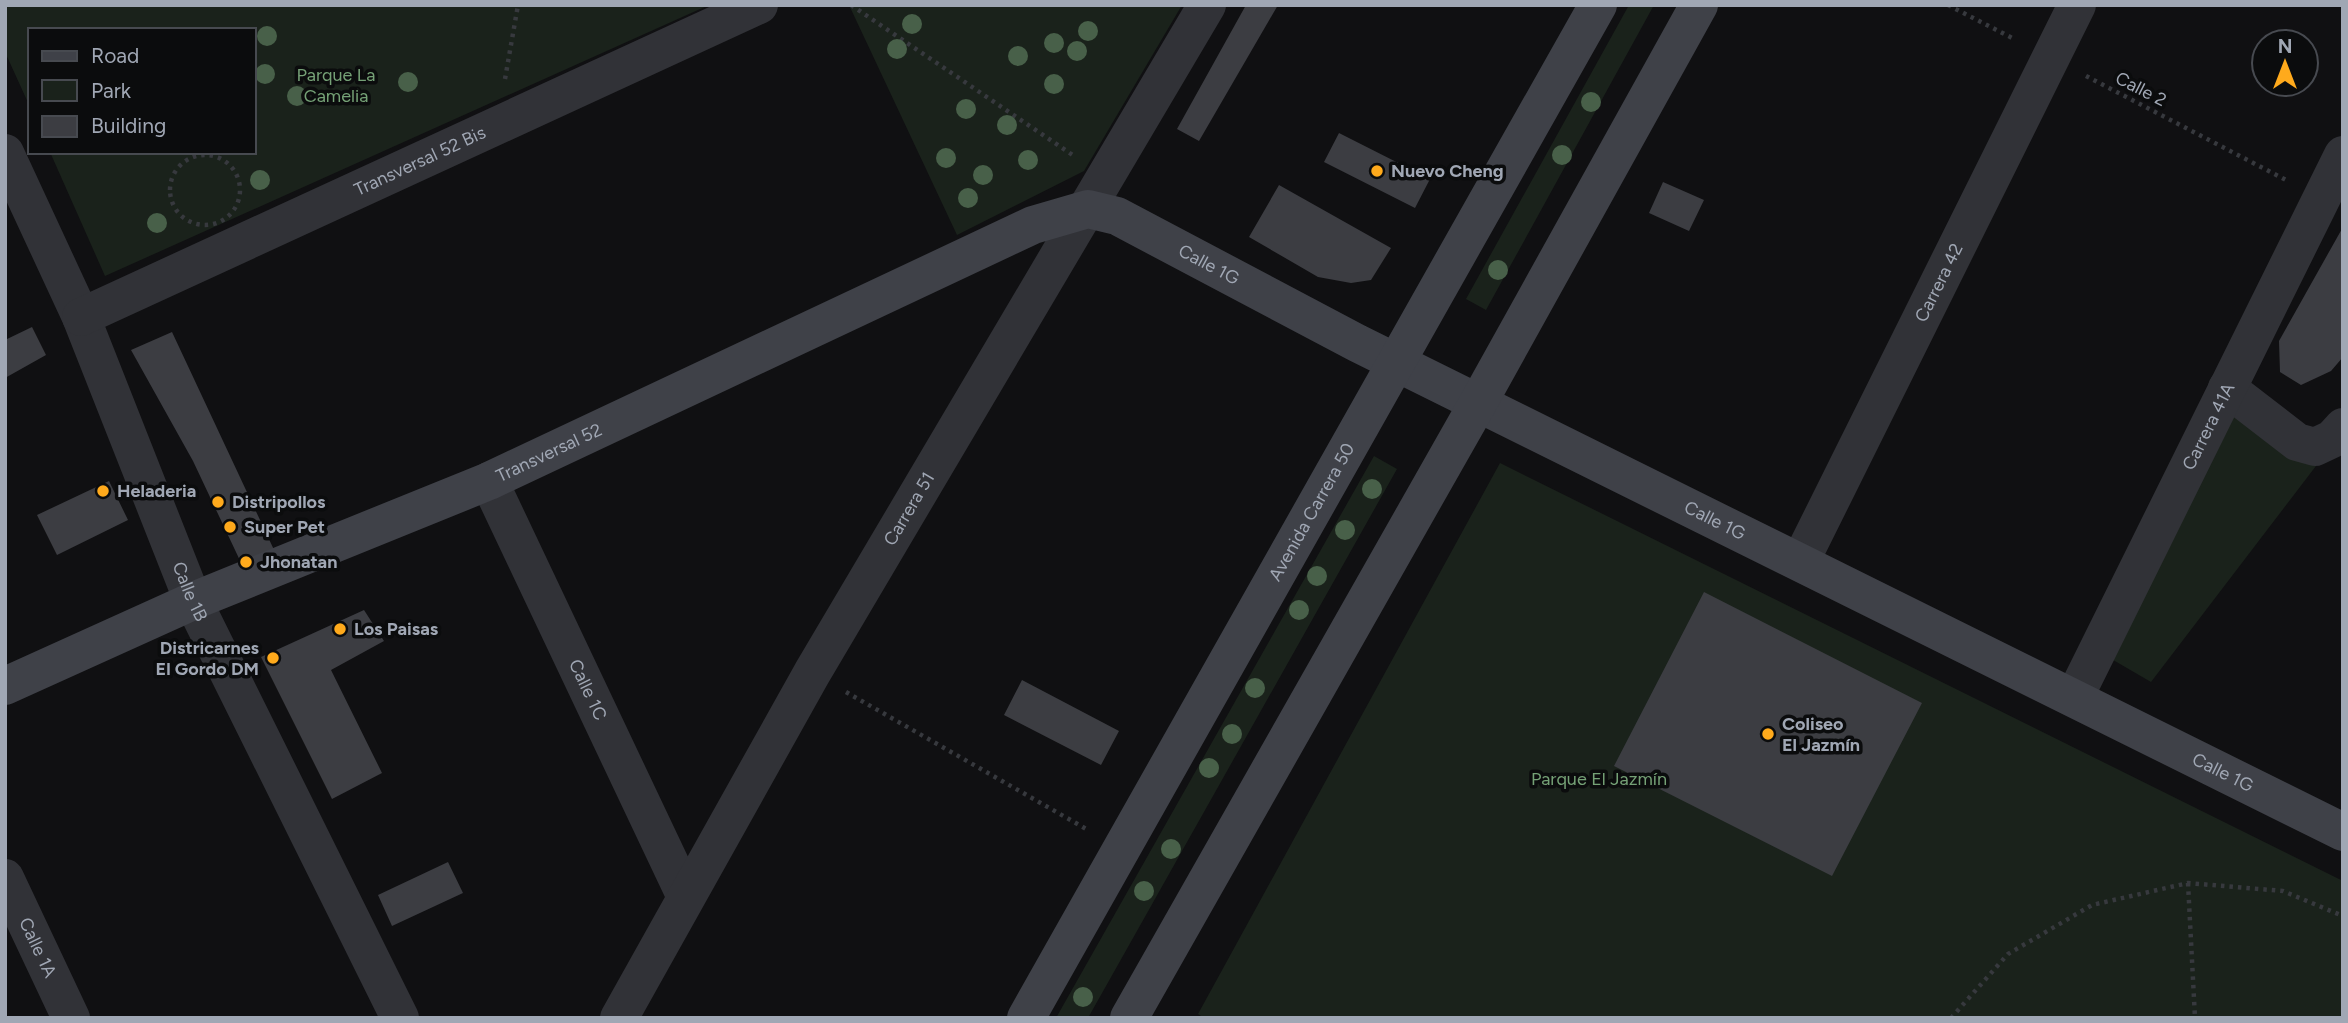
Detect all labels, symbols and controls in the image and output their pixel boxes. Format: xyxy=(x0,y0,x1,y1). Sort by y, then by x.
legend xyxy=(28,28,256,154)
north arrow xyxy=(2250,28,2320,98)
text: N xyxy=(2278,35,2292,58)
text: Road xyxy=(91,43,139,68)
park label: Parque La Camelia xyxy=(297,64,375,107)
street label: Calle 2 xyxy=(2112,67,2170,111)
text: Park xyxy=(91,78,132,103)
text: Building xyxy=(91,113,166,138)
street label: Transversal 52 Bis xyxy=(351,121,489,201)
place label: Nuevo Cheng xyxy=(1391,160,1504,182)
marker: Nuevo Cheng xyxy=(1369,163,1385,179)
street label: Calle 1G xyxy=(1175,240,1243,290)
street label: Carrera 42 xyxy=(1910,240,1968,326)
street label: Carrera 41A xyxy=(2178,379,2239,474)
street label: Transversal 52 xyxy=(493,418,605,487)
street label: Avenida Carrera 50 xyxy=(1264,439,1359,585)
street label: Carrera 51 xyxy=(879,468,939,550)
place label: Heladeria xyxy=(117,480,196,502)
marker: Heladeria xyxy=(95,483,111,499)
place label: Distripollos xyxy=(232,491,326,513)
marker: Distripollos xyxy=(210,494,226,510)
street label: Calle 1G xyxy=(1681,496,1749,545)
place label: Super Pet xyxy=(244,516,325,538)
marker: Super Pet xyxy=(222,519,238,535)
place label: Jhonatan xyxy=(260,551,337,573)
marker: Jhonatan xyxy=(238,554,254,570)
street label: Calle 1B xyxy=(168,558,212,625)
place label: Los Paisas xyxy=(354,618,439,640)
marker: Los Paisas xyxy=(332,621,348,637)
place label: Districarnes El Gordo DM xyxy=(156,637,260,680)
marker: Districarnes El Gordo DM xyxy=(265,650,281,666)
street label: Calle 1C xyxy=(564,656,612,724)
place label: Coliseo El Jazmín xyxy=(1782,713,1860,756)
marker: Coliseo El Jazmín xyxy=(1760,726,1776,742)
street label: Calle 1G xyxy=(2189,748,2257,797)
park label: Parque El Jazmín xyxy=(1531,768,1667,790)
street label: Calle 1A xyxy=(14,914,61,981)

